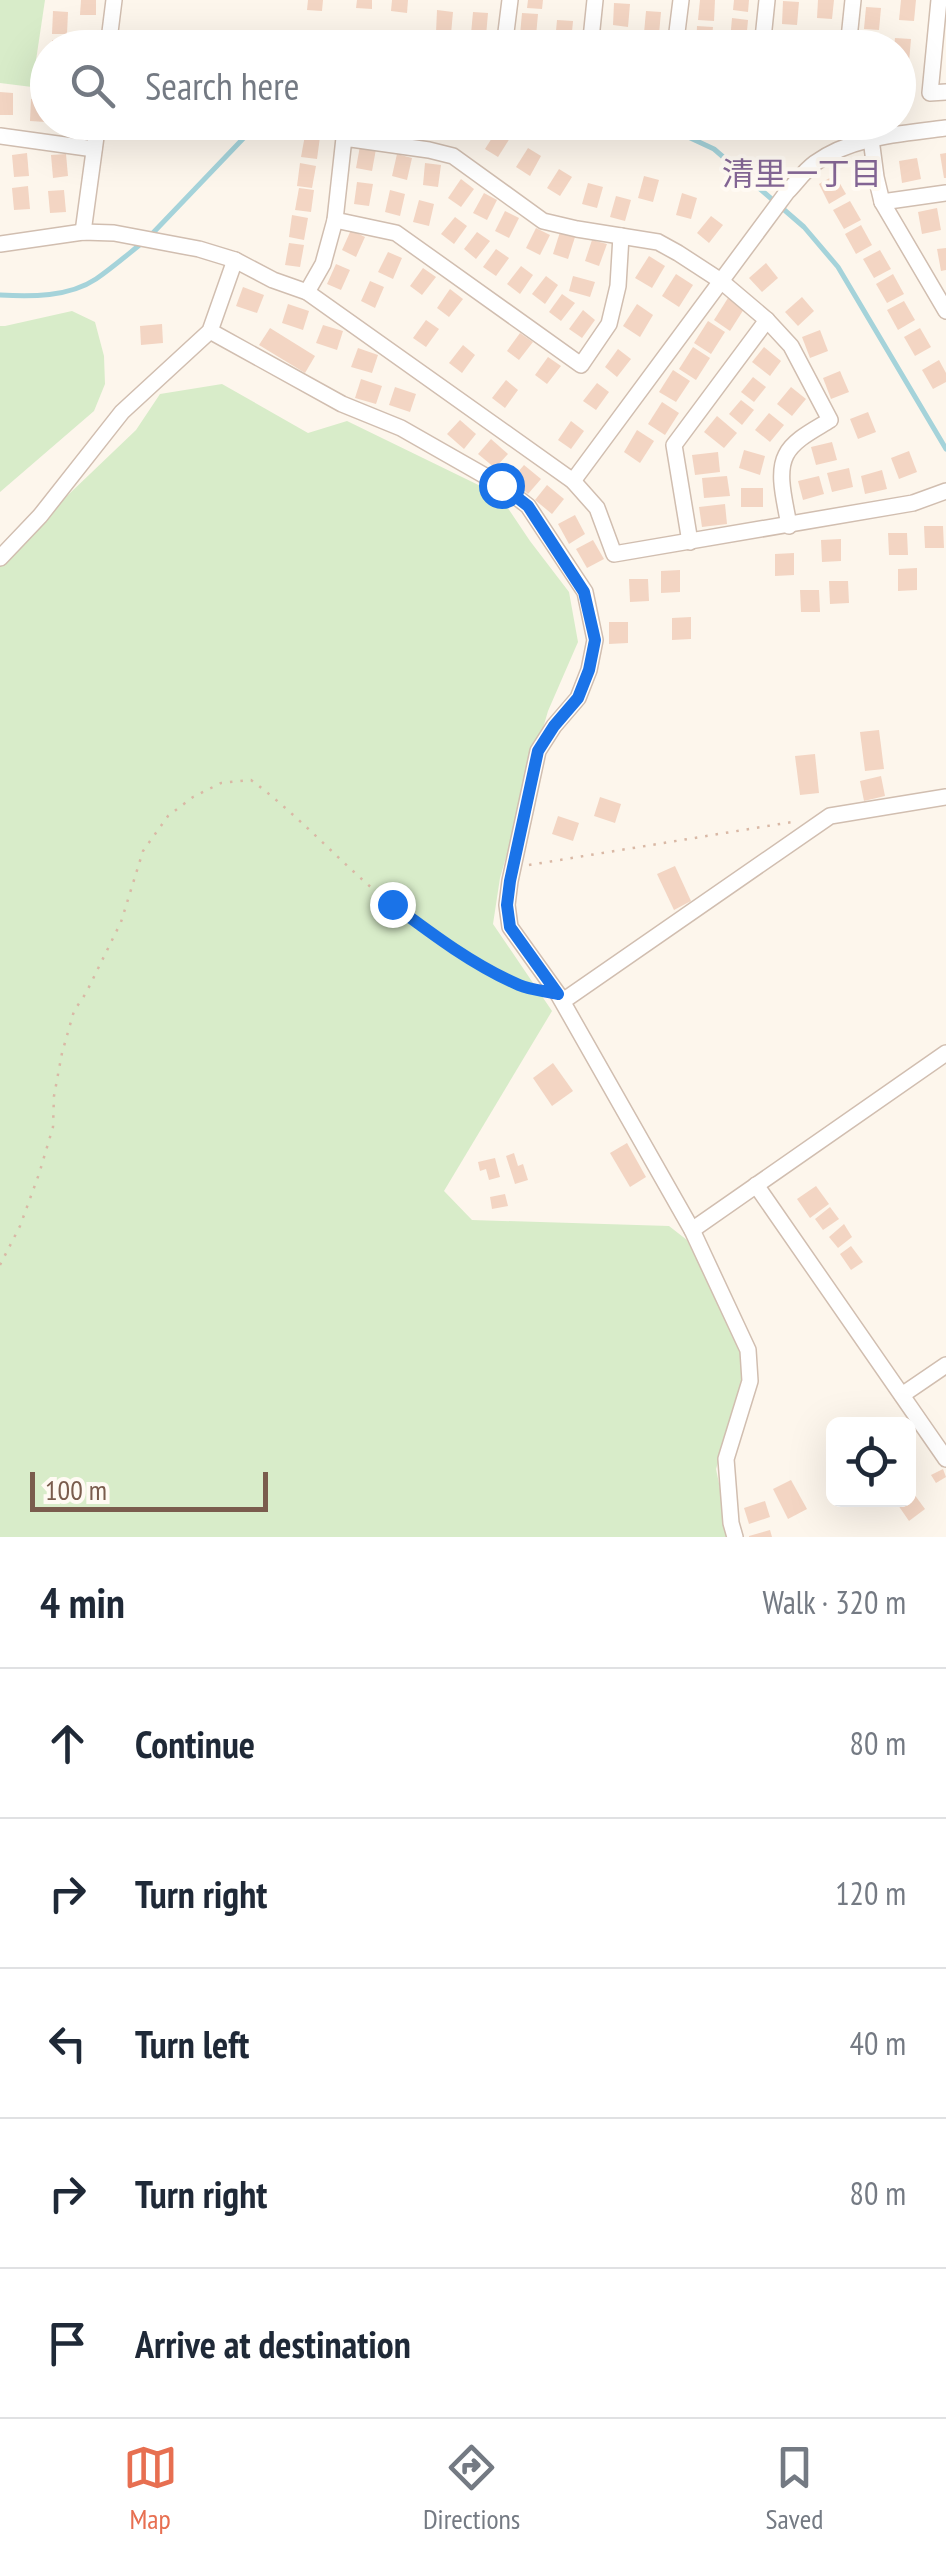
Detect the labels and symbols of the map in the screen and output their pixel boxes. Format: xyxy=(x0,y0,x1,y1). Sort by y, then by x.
district label: 清里一丁目 xyxy=(722,152,882,194)
route start xyxy=(479,463,525,509)
route end xyxy=(370,882,416,928)
scale bar xyxy=(30,1467,268,1512)

